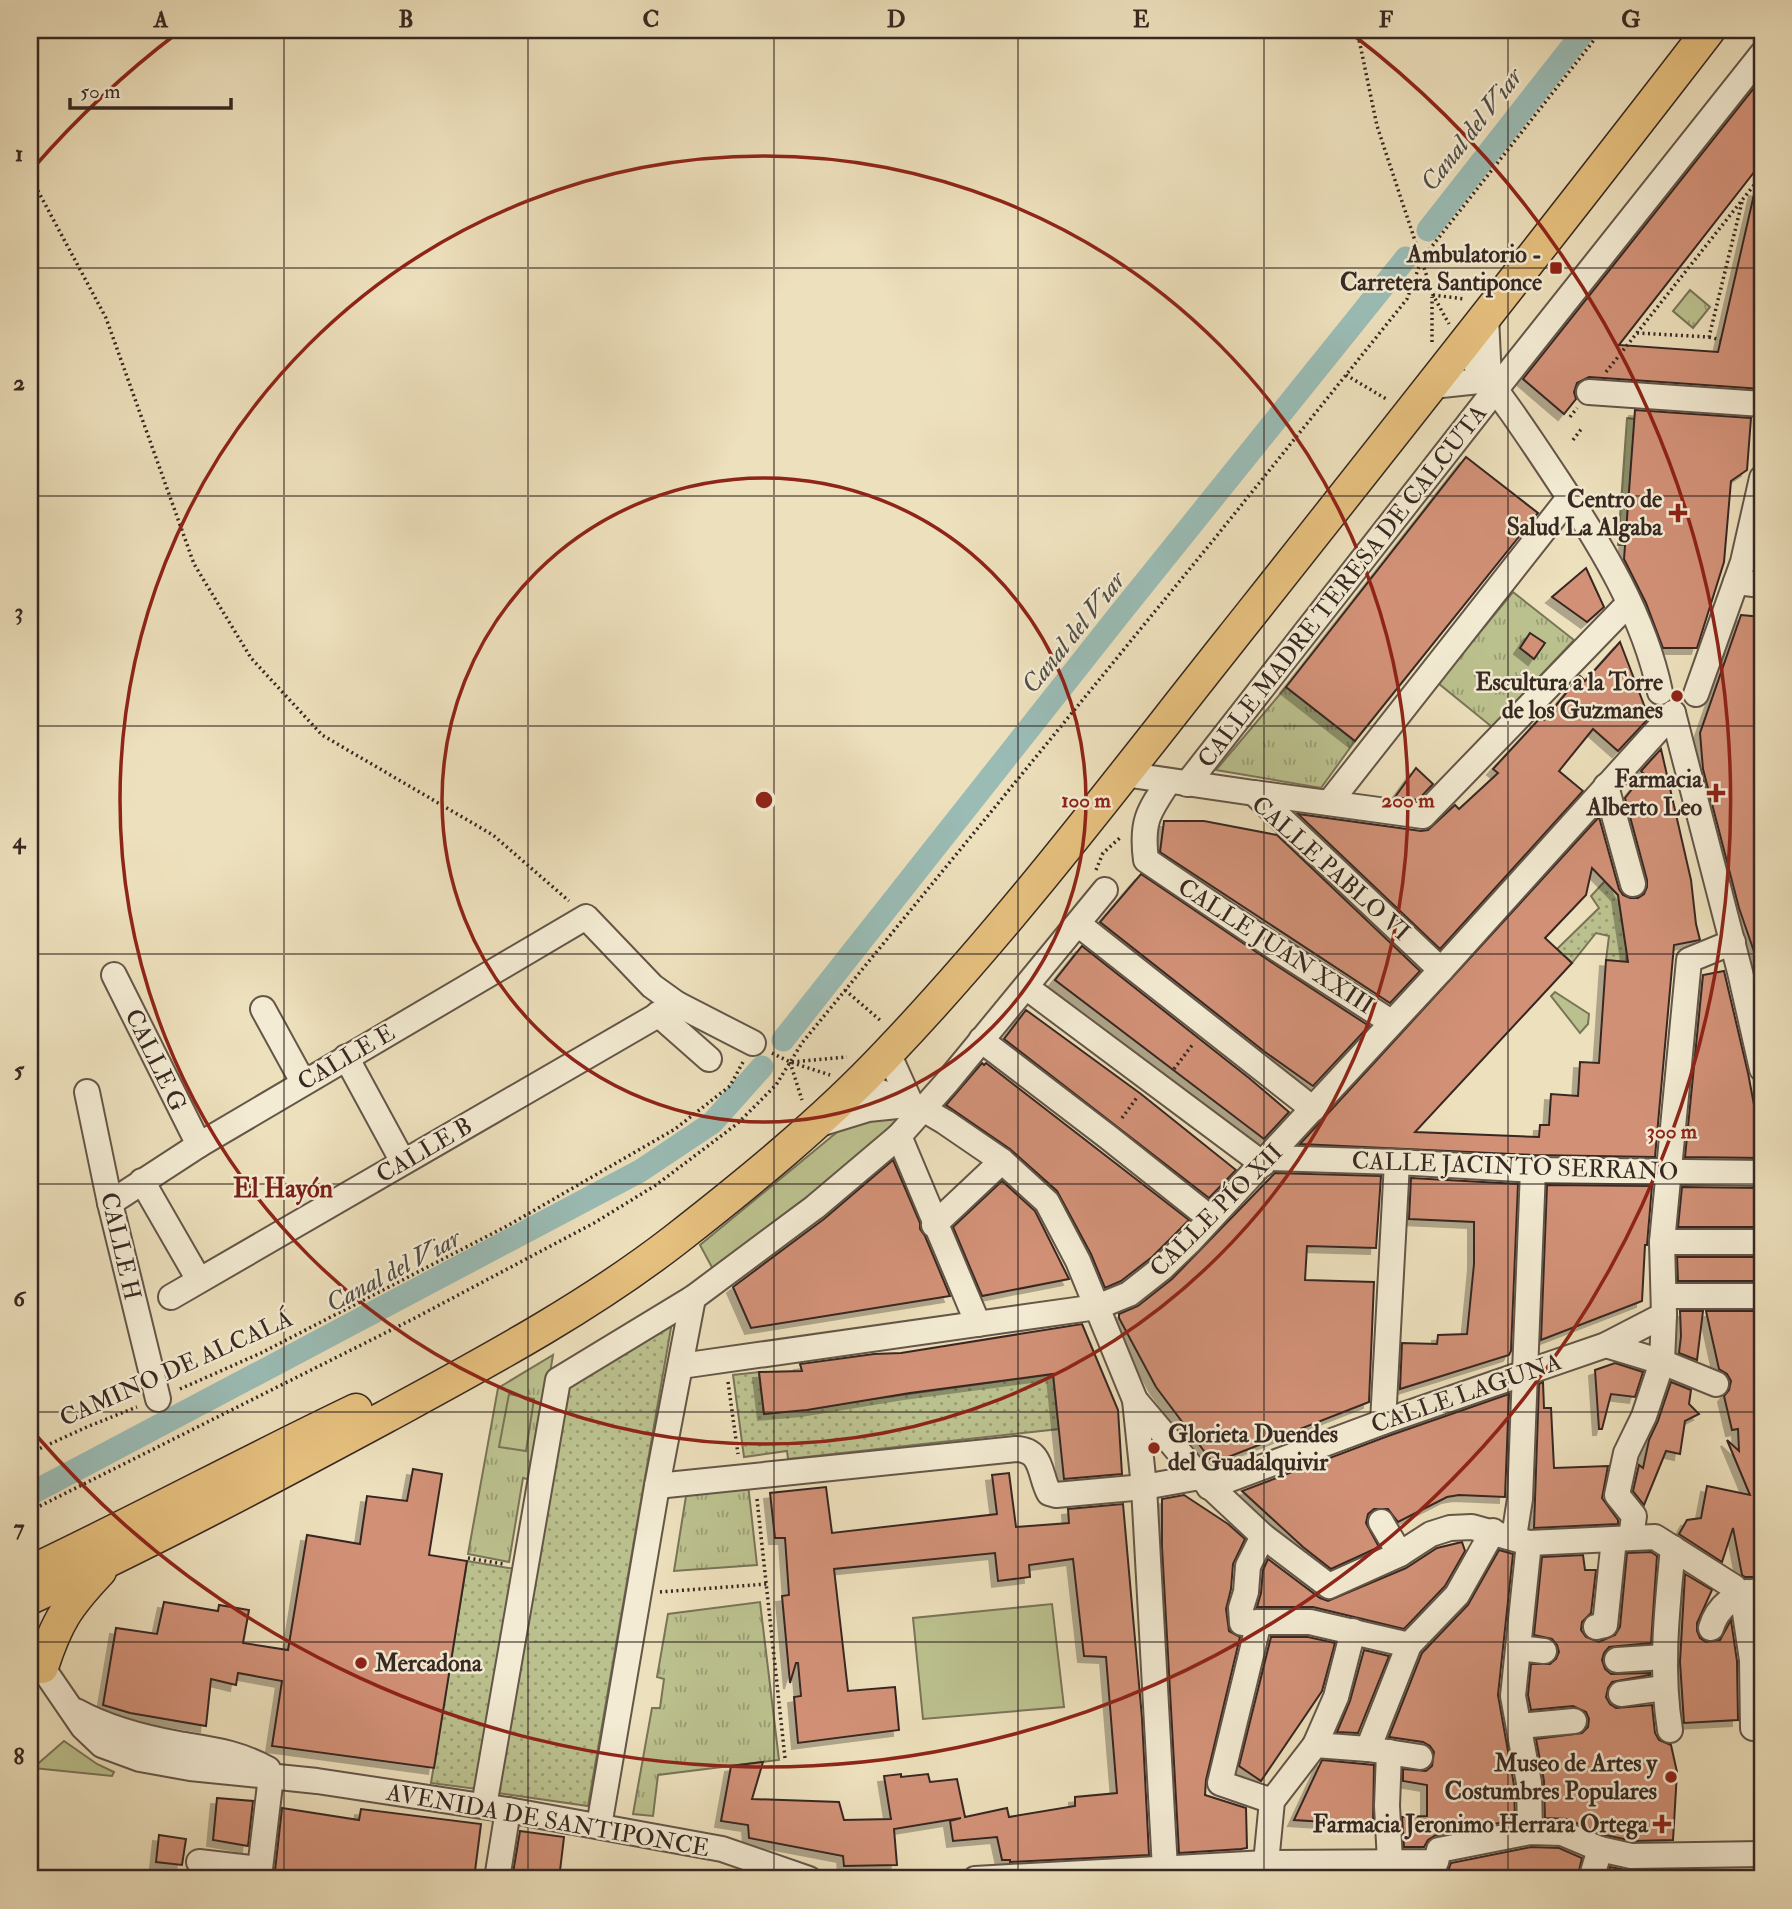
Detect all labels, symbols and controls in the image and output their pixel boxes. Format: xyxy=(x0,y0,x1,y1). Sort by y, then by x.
text: A xyxy=(153,5,169,34)
text: B xyxy=(398,5,414,34)
text: C xyxy=(643,5,659,34)
text: D xyxy=(887,5,905,34)
text: E xyxy=(1133,5,1150,34)
text: F xyxy=(1379,5,1394,34)
text: G xyxy=(1621,5,1641,34)
water label: Canal del Viar xyxy=(1414,61,1531,198)
scale bar xyxy=(70,66,231,110)
text: 50 m xyxy=(80,78,121,105)
text: 1 xyxy=(15,139,23,168)
place label: Ambulatorio - Carretera Santiponce xyxy=(1340,239,1542,298)
marker: Ambulatorio - Carretera Santiponce xyxy=(1548,260,1564,276)
text: 2 xyxy=(13,368,25,397)
street label: CALLE MADRE TERESA DE CALCUTA xyxy=(1191,399,1494,774)
place label: Centro de Salud La Algaba xyxy=(1506,484,1663,543)
marker: Centro de Salud La Algaba xyxy=(1668,503,1688,523)
water label: Canal del Viar xyxy=(1015,564,1133,700)
text: 3 xyxy=(15,597,23,626)
place label: Escultura a la Torre de los Guzmanes xyxy=(1475,667,1663,726)
marker: Escultura a la Torre de los Guzmanes xyxy=(1669,688,1685,704)
place label: Farmacia Alberto Leo xyxy=(1586,764,1703,823)
marker: Farmacia Alberto Leo xyxy=(1708,785,1724,801)
text: 100 m xyxy=(1061,787,1112,814)
text: 200 m xyxy=(1382,787,1435,814)
centre of rings xyxy=(752,788,776,812)
street label: CALLE PABLO VI xyxy=(1245,789,1416,948)
text: 4 xyxy=(12,826,27,855)
street label: CALLE JUAN XXIII xyxy=(1172,872,1380,1021)
street label: CALLE G xyxy=(117,1004,194,1116)
street label: CALLE E xyxy=(292,1017,400,1098)
text: 5 xyxy=(14,1055,25,1084)
street label: CALLE B xyxy=(371,1111,478,1190)
text: 300 m xyxy=(1647,1118,1698,1145)
street label: CALLE PÍO XII xyxy=(1142,1136,1290,1284)
street label: CALLE JACINTO SERRANO xyxy=(1351,1145,1679,1188)
district label: El Hayón xyxy=(233,1173,333,1206)
street label: CALLE H xyxy=(93,1189,148,1303)
water label: Canal del Viar xyxy=(321,1222,467,1320)
text: 6 xyxy=(13,1284,27,1313)
street label: CAMINO DE ALCALÁ xyxy=(55,1302,297,1434)
street label: CALLE LAGUNA xyxy=(1367,1346,1565,1441)
place label: Glorieta Duendes del Guadalquivir xyxy=(1168,1419,1338,1478)
marker: Glorieta Duendes del Guadalquivir xyxy=(1146,1440,1162,1456)
text: 7 xyxy=(14,1513,25,1542)
place label: Mercadona xyxy=(374,1648,483,1679)
marker: Mercadona xyxy=(353,1655,369,1671)
text: 8 xyxy=(14,1742,25,1771)
place label: Museo de Artes y Costumbres Populares xyxy=(1445,1748,1658,1807)
marker: Museo de Artes y Costumbres Populares xyxy=(1663,1769,1679,1785)
street label: AVENIDA DE SANTIPONCE xyxy=(383,1777,712,1864)
place label: Farmacia Jeronimo Herrara Ortega xyxy=(1313,1809,1649,1840)
marker: Farmacia Jeronimo Herrara Ortega xyxy=(1654,1816,1670,1832)

